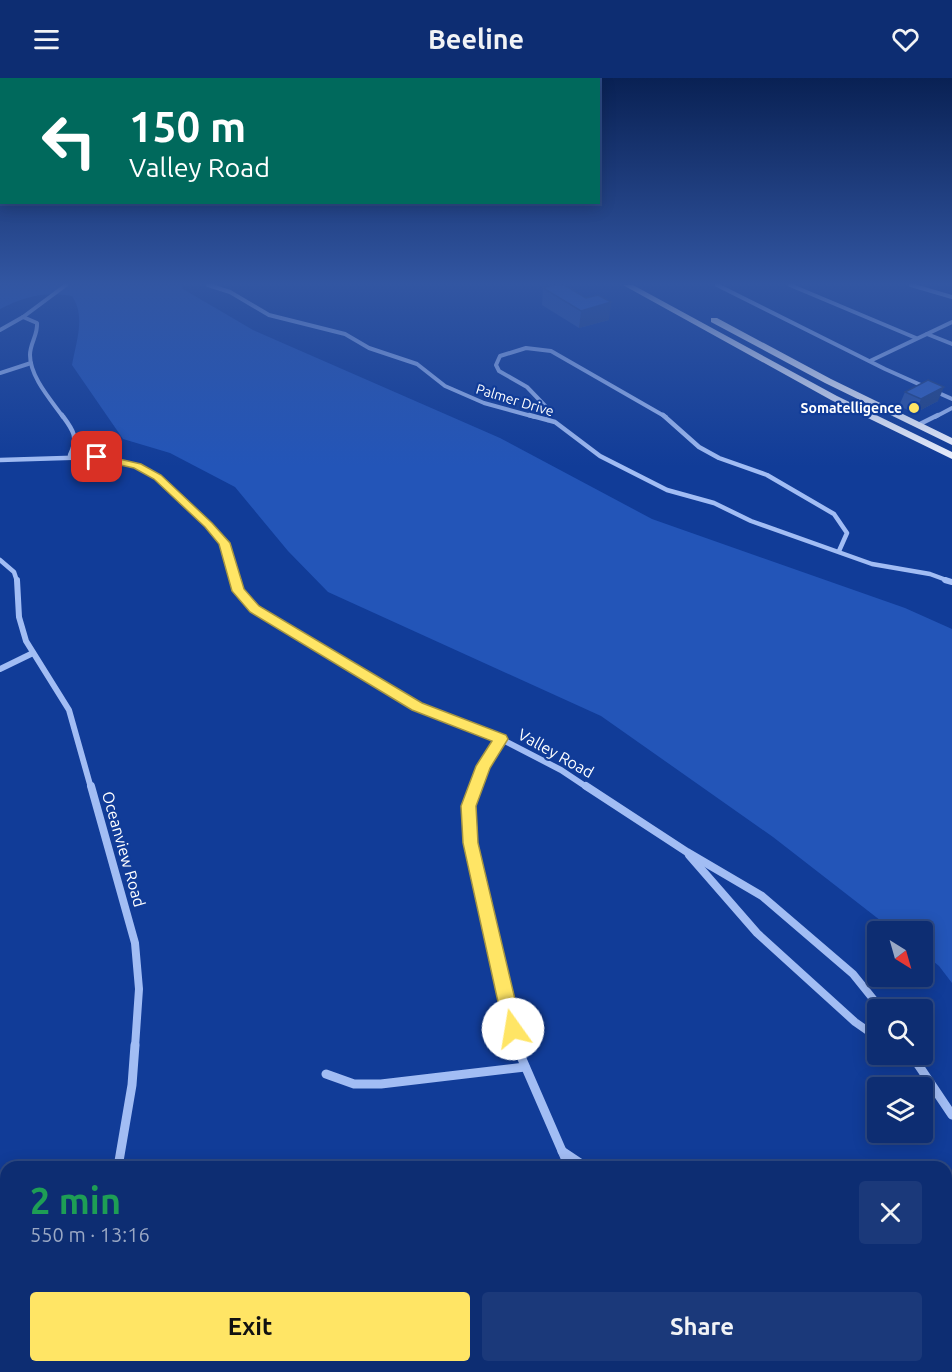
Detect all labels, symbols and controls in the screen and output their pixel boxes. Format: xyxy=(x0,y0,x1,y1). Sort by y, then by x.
icon: menu xyxy=(30,23,63,56)
icon: heart xyxy=(889,23,922,56)
text: Beeline xyxy=(428,24,524,54)
icon: left xyxy=(30,102,108,180)
text: 150 m xyxy=(129,103,246,150)
text: Valley Road xyxy=(129,152,270,182)
street label: Palmer Drive xyxy=(474,381,556,419)
place label: Somatelligence xyxy=(801,400,902,416)
marker: Somatelligence xyxy=(907,401,921,415)
pin xyxy=(71,431,122,482)
icon: arrive xyxy=(80,440,113,473)
street label: Valley Road xyxy=(515,725,597,781)
street label: Oceanview Road xyxy=(99,789,149,909)
north arrow xyxy=(867,921,933,987)
map controls xyxy=(867,921,933,1143)
position arrow xyxy=(481,997,545,1061)
button: search xyxy=(867,999,933,1065)
button: layers xyxy=(867,1077,933,1143)
text: 2 min xyxy=(30,1180,121,1221)
button: close xyxy=(859,1181,922,1244)
text: 550 m · 13:16 xyxy=(30,1223,150,1246)
button: Exit xyxy=(30,1292,470,1361)
button: Share xyxy=(482,1292,922,1361)

